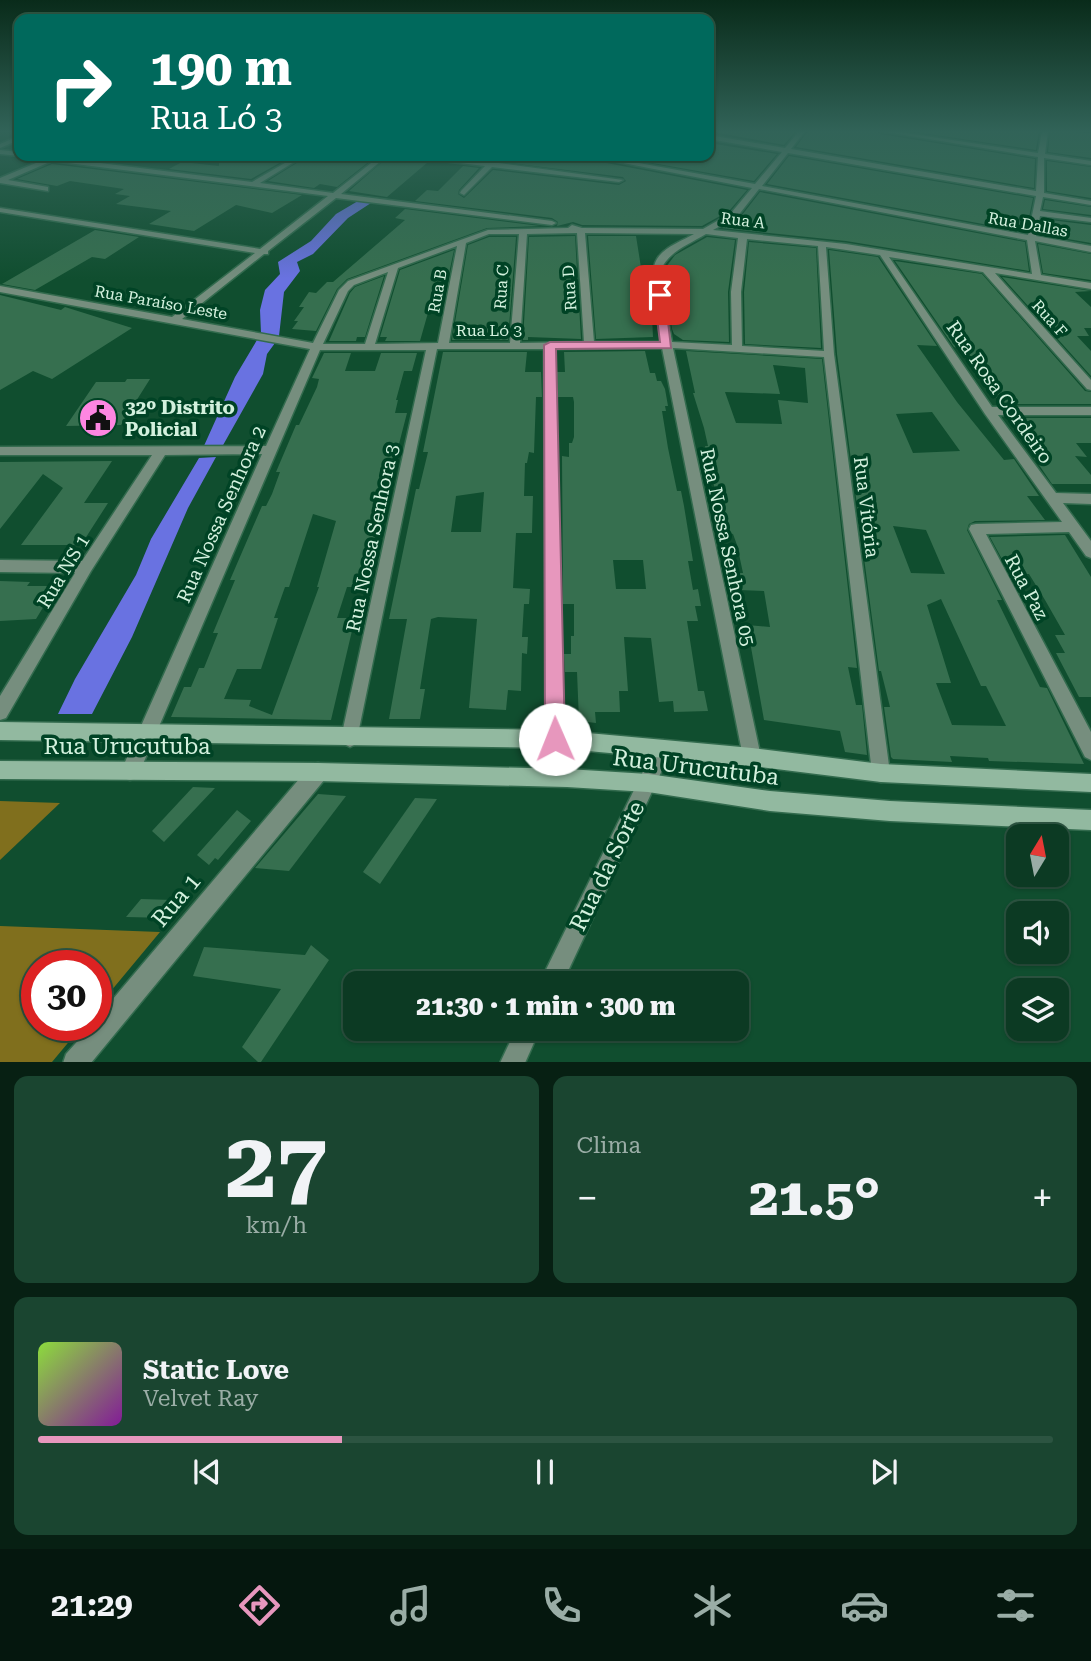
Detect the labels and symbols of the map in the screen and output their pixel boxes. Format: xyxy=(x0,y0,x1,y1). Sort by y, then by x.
street label: Rua A xyxy=(720,208,767,233)
street label: Rua Dallas xyxy=(987,208,1070,241)
street label: Rua C xyxy=(490,264,513,310)
street label: Rua D xyxy=(558,264,581,312)
pin xyxy=(630,265,690,325)
street label: Rua B xyxy=(424,268,451,315)
street label: Rua Paraíso Leste xyxy=(93,281,229,324)
street label: Rua F xyxy=(1028,296,1071,341)
street label: Rua Rosa Cordeiro xyxy=(942,316,1058,468)
street label: Rua Ló 3 xyxy=(456,321,522,340)
place label: 32º Distrito Policial xyxy=(125,396,235,441)
public building icon: 32º Distrito Policial xyxy=(77,397,119,439)
street label: Rua Nossa Senhora 2 xyxy=(172,422,271,606)
street label: Rua Nossa Senhora 3 xyxy=(341,442,404,634)
street label: Rua Nossa Senhora 05 xyxy=(695,446,760,648)
street label: Rua Vitória xyxy=(849,455,884,560)
street label: Rua NS 1 xyxy=(32,530,94,612)
street label: Rua Paz xyxy=(1000,551,1053,624)
position arrow xyxy=(518,702,592,776)
street label: Rua Urucutuba xyxy=(43,733,211,760)
street label: Rua Urucutuba xyxy=(611,744,781,791)
street label: Rua da Sorte xyxy=(564,797,650,935)
north arrow xyxy=(1006,824,1069,887)
street label: Rua 1 xyxy=(146,868,206,932)
speed limit sign: 30 xyxy=(21,950,112,1041)

